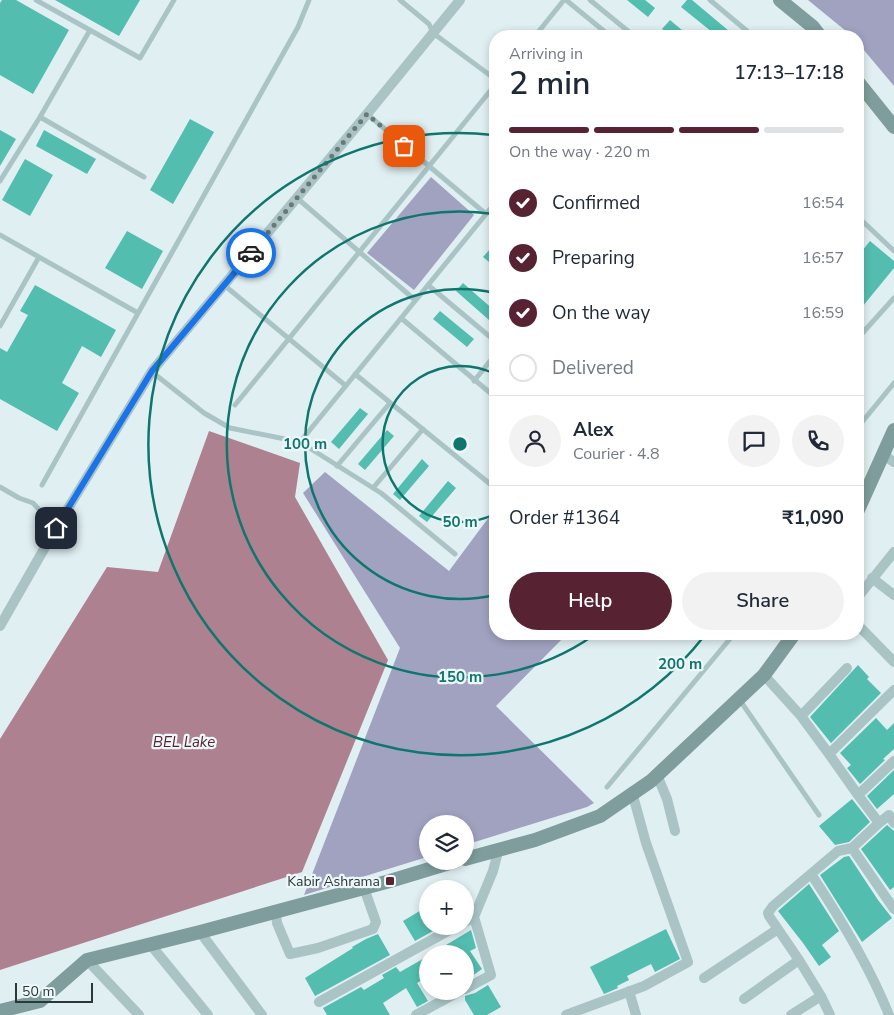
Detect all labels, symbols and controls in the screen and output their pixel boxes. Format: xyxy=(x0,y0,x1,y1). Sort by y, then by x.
text: Arriving in xyxy=(509,43,583,65)
text: 17:13–17:18 xyxy=(734,60,844,86)
text: 2 min xyxy=(509,62,591,105)
pin xyxy=(383,125,425,167)
icon: bag xyxy=(390,132,418,160)
text: On the way · 220 m xyxy=(509,141,650,163)
icon: check xyxy=(509,189,537,217)
text: Confirmed xyxy=(552,190,640,216)
text: 16:54 xyxy=(802,192,844,214)
courier xyxy=(226,228,276,278)
icon: car xyxy=(237,239,265,267)
icon: check xyxy=(509,244,537,272)
text: Preparing xyxy=(552,245,635,271)
text: 16:57 xyxy=(802,247,844,269)
icon: check xyxy=(509,299,537,327)
text: On the way xyxy=(552,300,650,326)
text: 16:59 xyxy=(802,302,844,324)
text: Delivered xyxy=(552,355,634,381)
button: person xyxy=(509,415,561,467)
button: chat xyxy=(728,415,780,467)
button: phone xyxy=(792,415,844,467)
text: Alex xyxy=(573,417,614,443)
text: 100 m xyxy=(283,434,327,454)
centre of rings xyxy=(451,435,469,453)
text: Courier · 4.8 xyxy=(573,443,659,465)
text: Order #1364 xyxy=(509,505,620,531)
text: ₹1,090 xyxy=(782,505,844,531)
pin xyxy=(35,507,77,549)
text: 50 m xyxy=(442,512,478,532)
icon: home xyxy=(42,514,70,542)
button: Help xyxy=(509,572,672,630)
button: Share xyxy=(682,572,844,630)
text: 200 m xyxy=(658,654,702,674)
text: 150 m xyxy=(438,667,482,687)
water label: BEL Lake xyxy=(153,732,215,752)
map controls xyxy=(419,815,474,1000)
button: layers xyxy=(419,815,474,870)
place label: Kabir Ashrama xyxy=(287,872,380,891)
marker: Kabir Ashrama xyxy=(384,875,396,887)
button: + xyxy=(419,880,474,935)
button: − xyxy=(419,945,474,1000)
scale bar xyxy=(15,980,92,1003)
text: 50 m xyxy=(22,982,54,1001)

